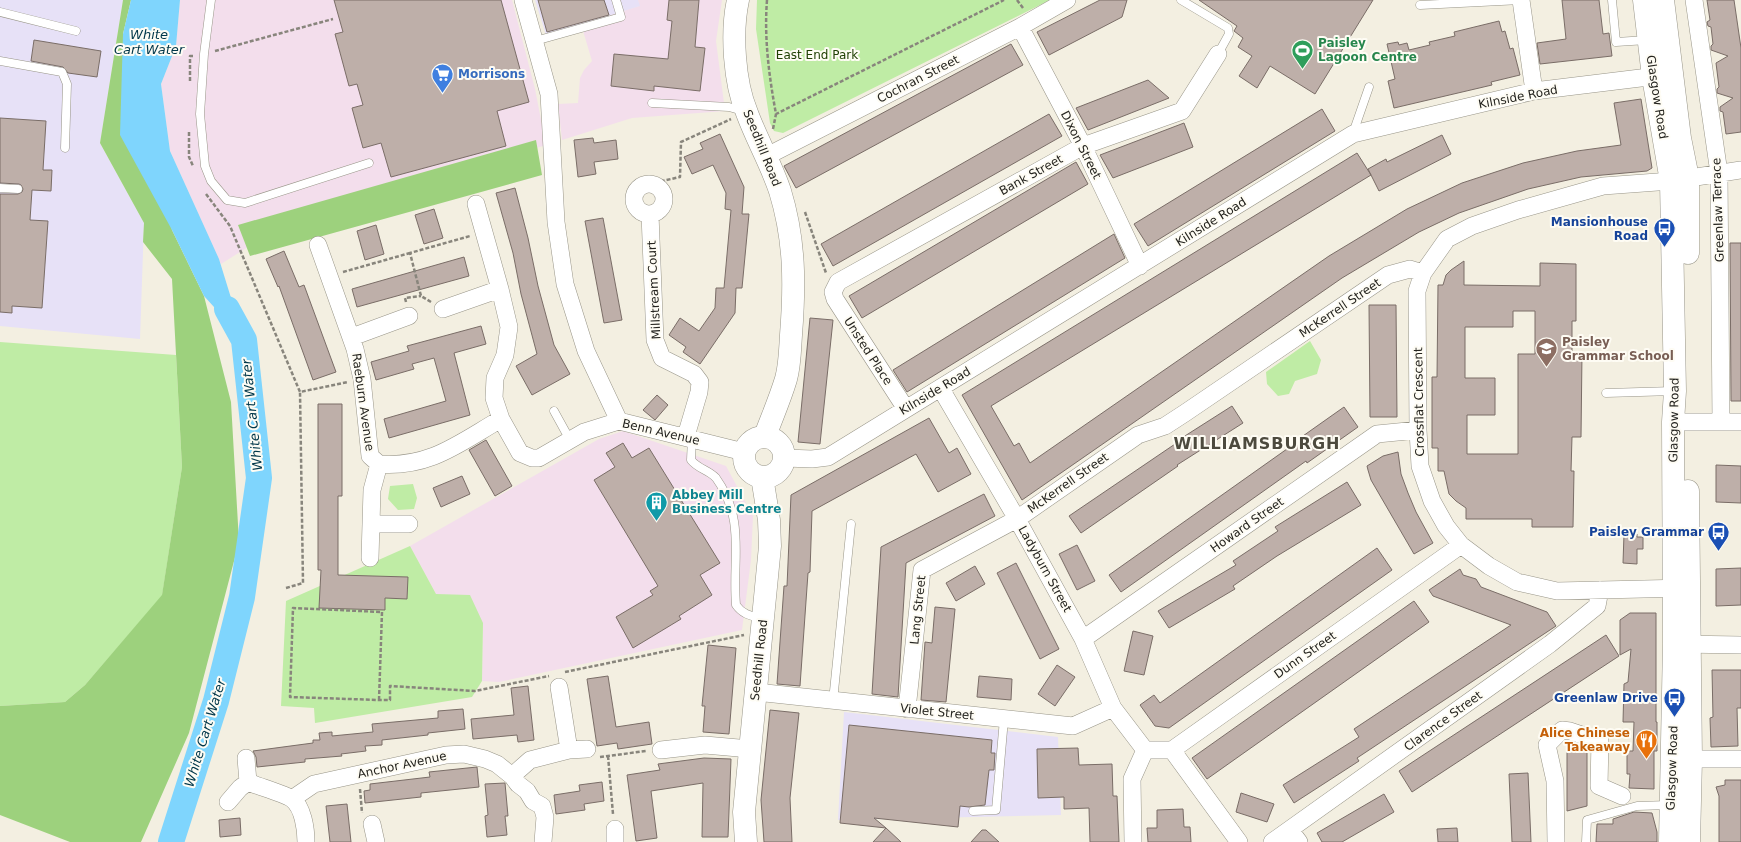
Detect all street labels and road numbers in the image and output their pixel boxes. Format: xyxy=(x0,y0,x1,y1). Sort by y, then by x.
street label: Cochran Street xyxy=(875,52,962,106)
street label: Glasgow Road xyxy=(1643,54,1671,140)
street label: Kilnside Road xyxy=(1477,82,1559,112)
street label: Seedhill Road xyxy=(740,108,784,188)
street label: Dixon Street xyxy=(1058,109,1104,182)
street label: Bank Street xyxy=(997,152,1065,198)
street label: Greenlaw Terrace xyxy=(1709,158,1727,262)
street label: Kilnside Road xyxy=(1173,195,1249,249)
street label: Millstream Court xyxy=(644,240,664,340)
street label: McKerrell Street xyxy=(1297,275,1384,340)
street label: Unsted Place xyxy=(841,314,895,388)
street label: Crossflat Crescent xyxy=(1411,347,1427,457)
street label: Raeburn Avenue xyxy=(349,352,377,452)
street label: Kilnside Road xyxy=(897,364,973,418)
street label: Glasgow Road xyxy=(1666,377,1682,463)
street label: Benn Avenue xyxy=(621,416,701,448)
street label: McKerrell Street xyxy=(1025,450,1111,516)
street label: Howard Street xyxy=(1208,494,1287,555)
street label: Ladyburn Street xyxy=(1015,523,1075,615)
street label: Lang Street xyxy=(907,574,929,645)
street label: Seedhill Road xyxy=(748,619,770,701)
street label: Dunn Street xyxy=(1271,628,1339,681)
street label: Clarence Street xyxy=(1401,688,1485,754)
street label: Violet Street xyxy=(899,701,975,723)
street label: Glasgow Road xyxy=(1664,725,1680,811)
street label: Anchor Avenue xyxy=(356,749,448,781)

